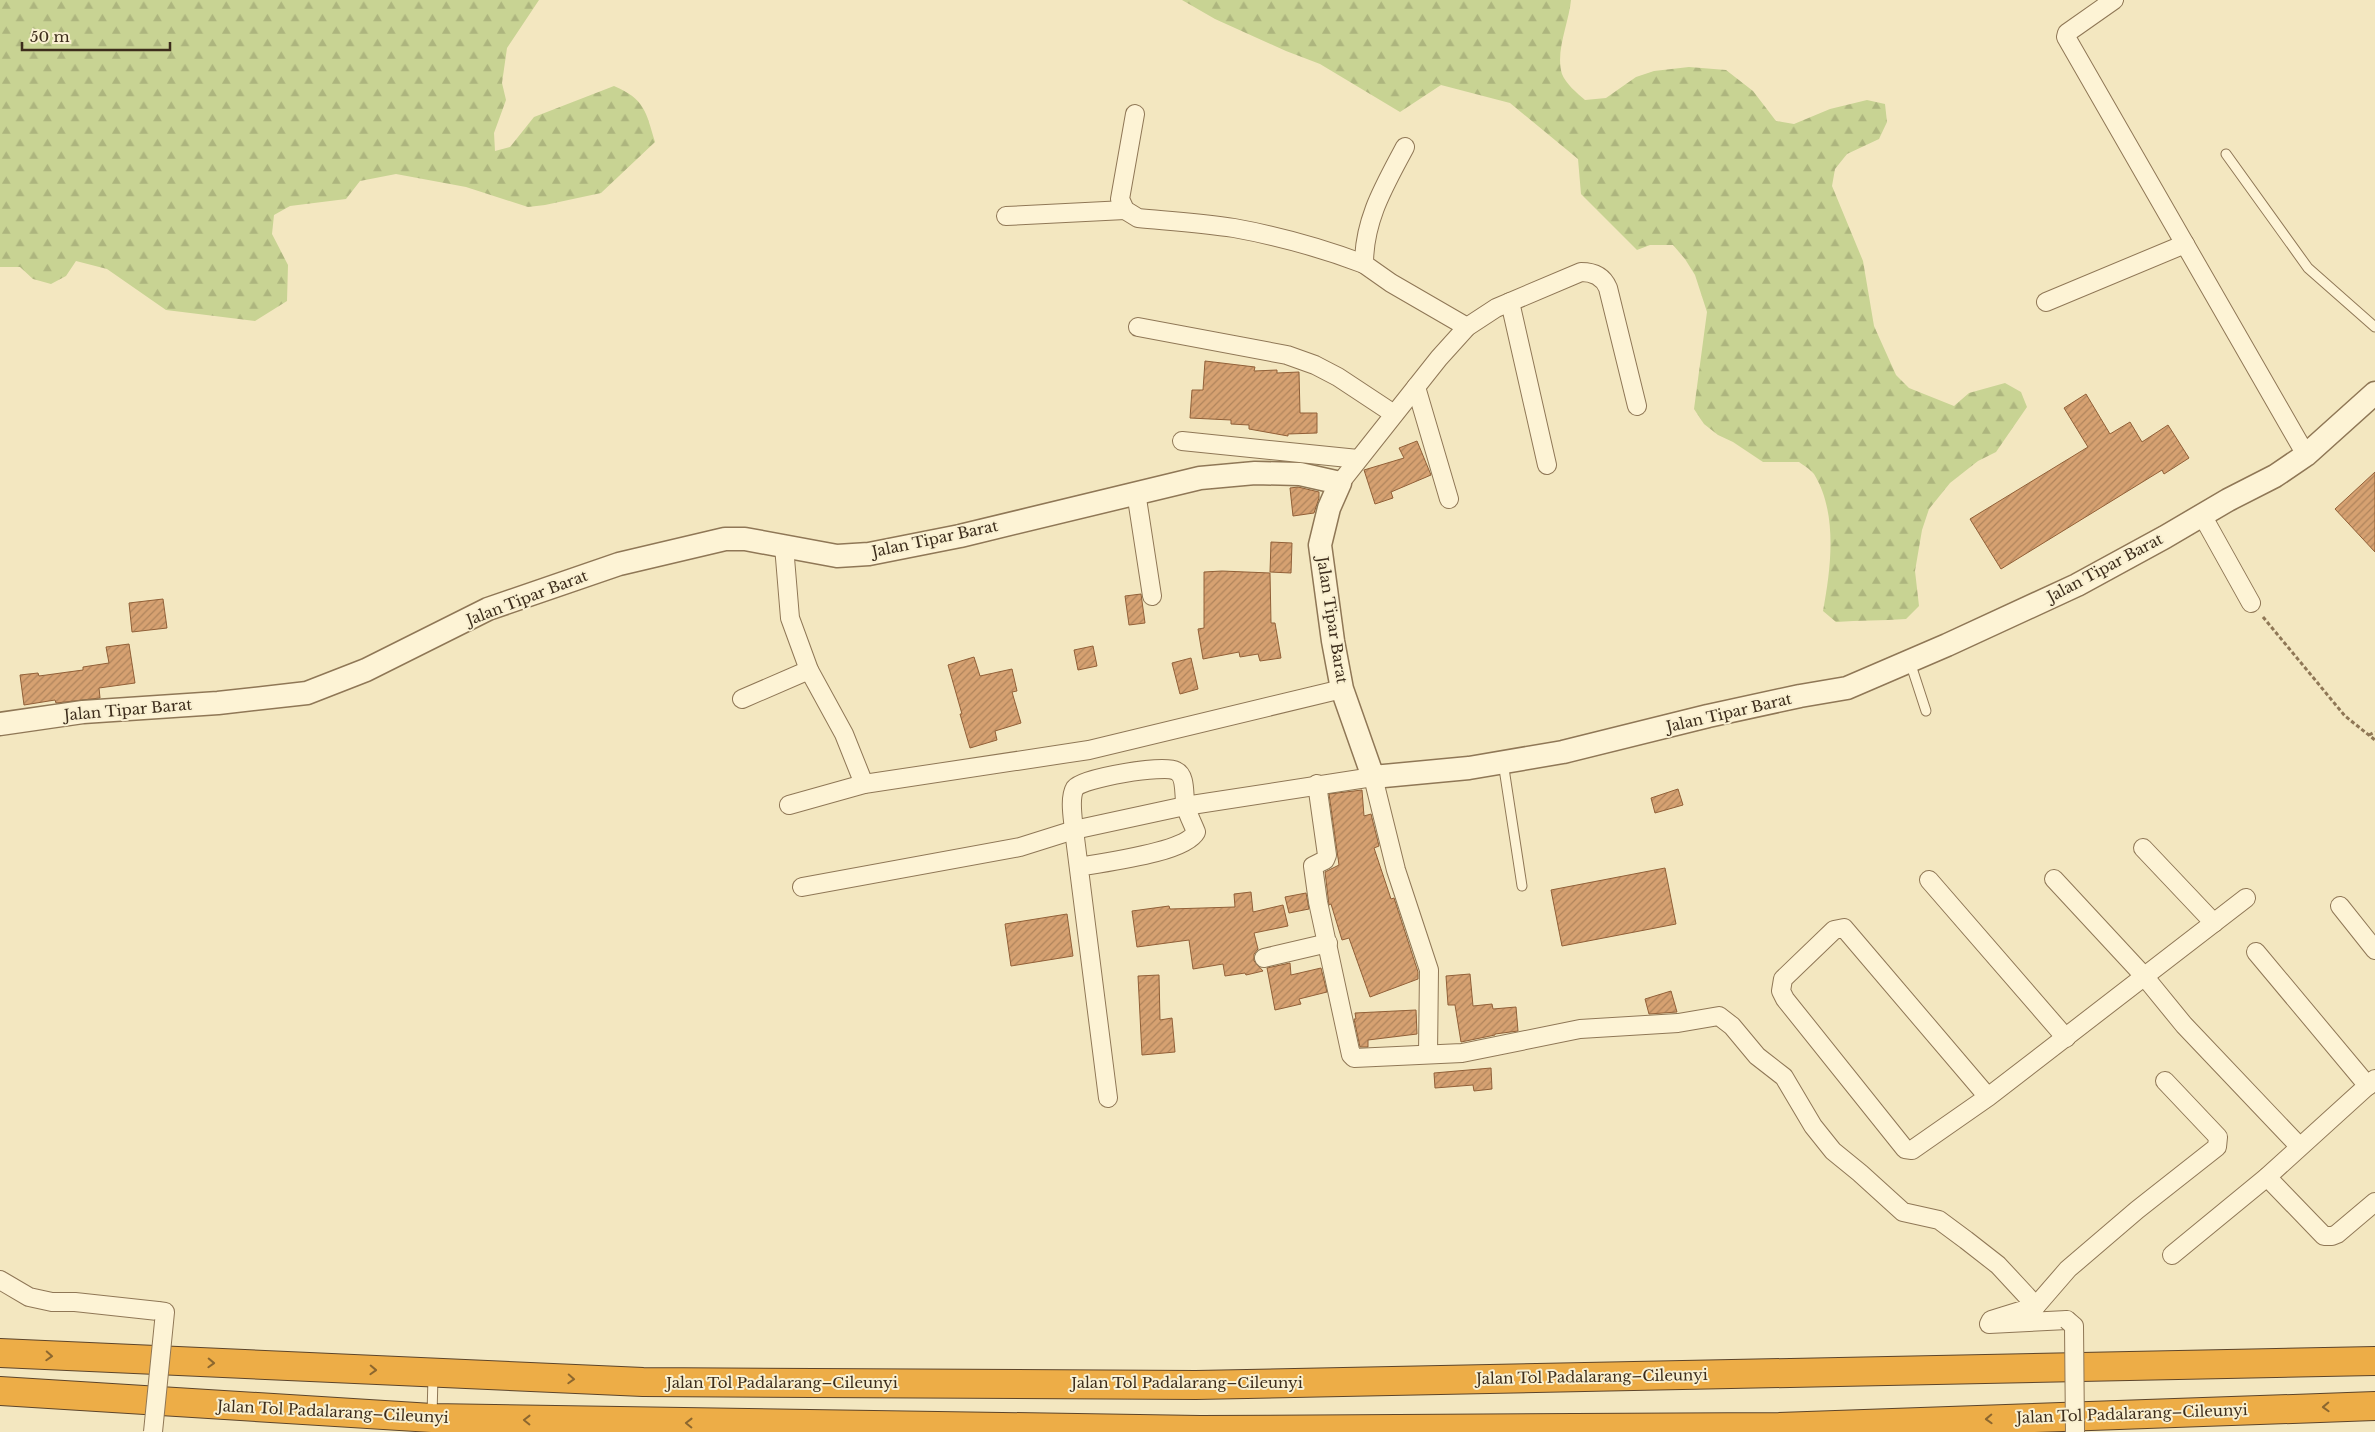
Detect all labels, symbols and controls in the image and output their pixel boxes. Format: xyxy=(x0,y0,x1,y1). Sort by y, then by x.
scale bar xyxy=(22,20,170,52)
text: 50 m xyxy=(30,27,70,46)
street label: Jalan Tipar Barat xyxy=(868,516,1000,562)
street label: Jalan Tipar Barat xyxy=(2042,529,2166,607)
street label: Jalan Tipar Barat xyxy=(1313,553,1352,685)
street label: Jalan Tipar Barat xyxy=(462,566,590,630)
street label: Jalan Tipar Barat xyxy=(1662,689,1794,737)
street label: Jalan Tipar Barat xyxy=(61,694,193,725)
one-way arrow xyxy=(45,1351,53,1362)
one-way arrow xyxy=(207,1358,215,1369)
one-way arrow xyxy=(370,1365,378,1376)
street label: Jalan Tol Padalarang–Cileunyi xyxy=(1474,1365,1708,1388)
street label: Jalan Tol Padalarang–Cileunyi xyxy=(664,1373,898,1392)
street label: Jalan Tol Padalarang–Cileunyi xyxy=(1069,1373,1303,1392)
one-way arrow xyxy=(567,1374,575,1384)
street label: Jalan Tol Padalarang–Cileunyi xyxy=(215,1396,449,1427)
street label: Jalan Tol Padalarang–Cileunyi xyxy=(2014,1400,2248,1427)
one-way arrow xyxy=(2322,1402,2330,1413)
one-way arrow xyxy=(1985,1414,1993,1425)
one-way arrow xyxy=(522,1415,530,1425)
one-way arrow xyxy=(685,1418,692,1428)

